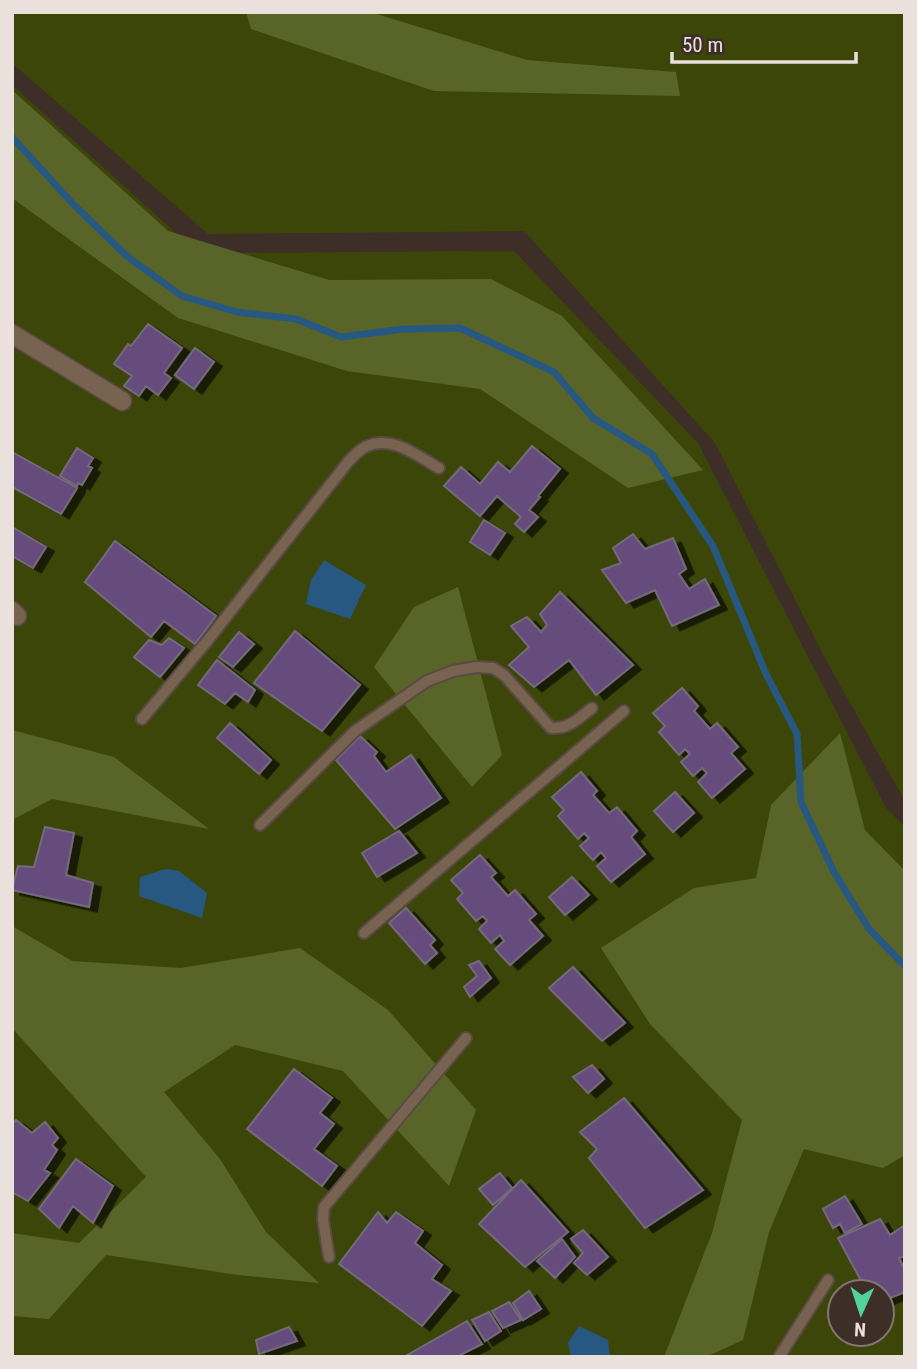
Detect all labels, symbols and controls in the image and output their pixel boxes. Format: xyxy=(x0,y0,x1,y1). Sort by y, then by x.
scale bar xyxy=(672,21,856,65)
text: 50 m xyxy=(682,33,723,57)
north arrow xyxy=(826,1278,896,1348)
text: N xyxy=(854,1318,867,1341)

